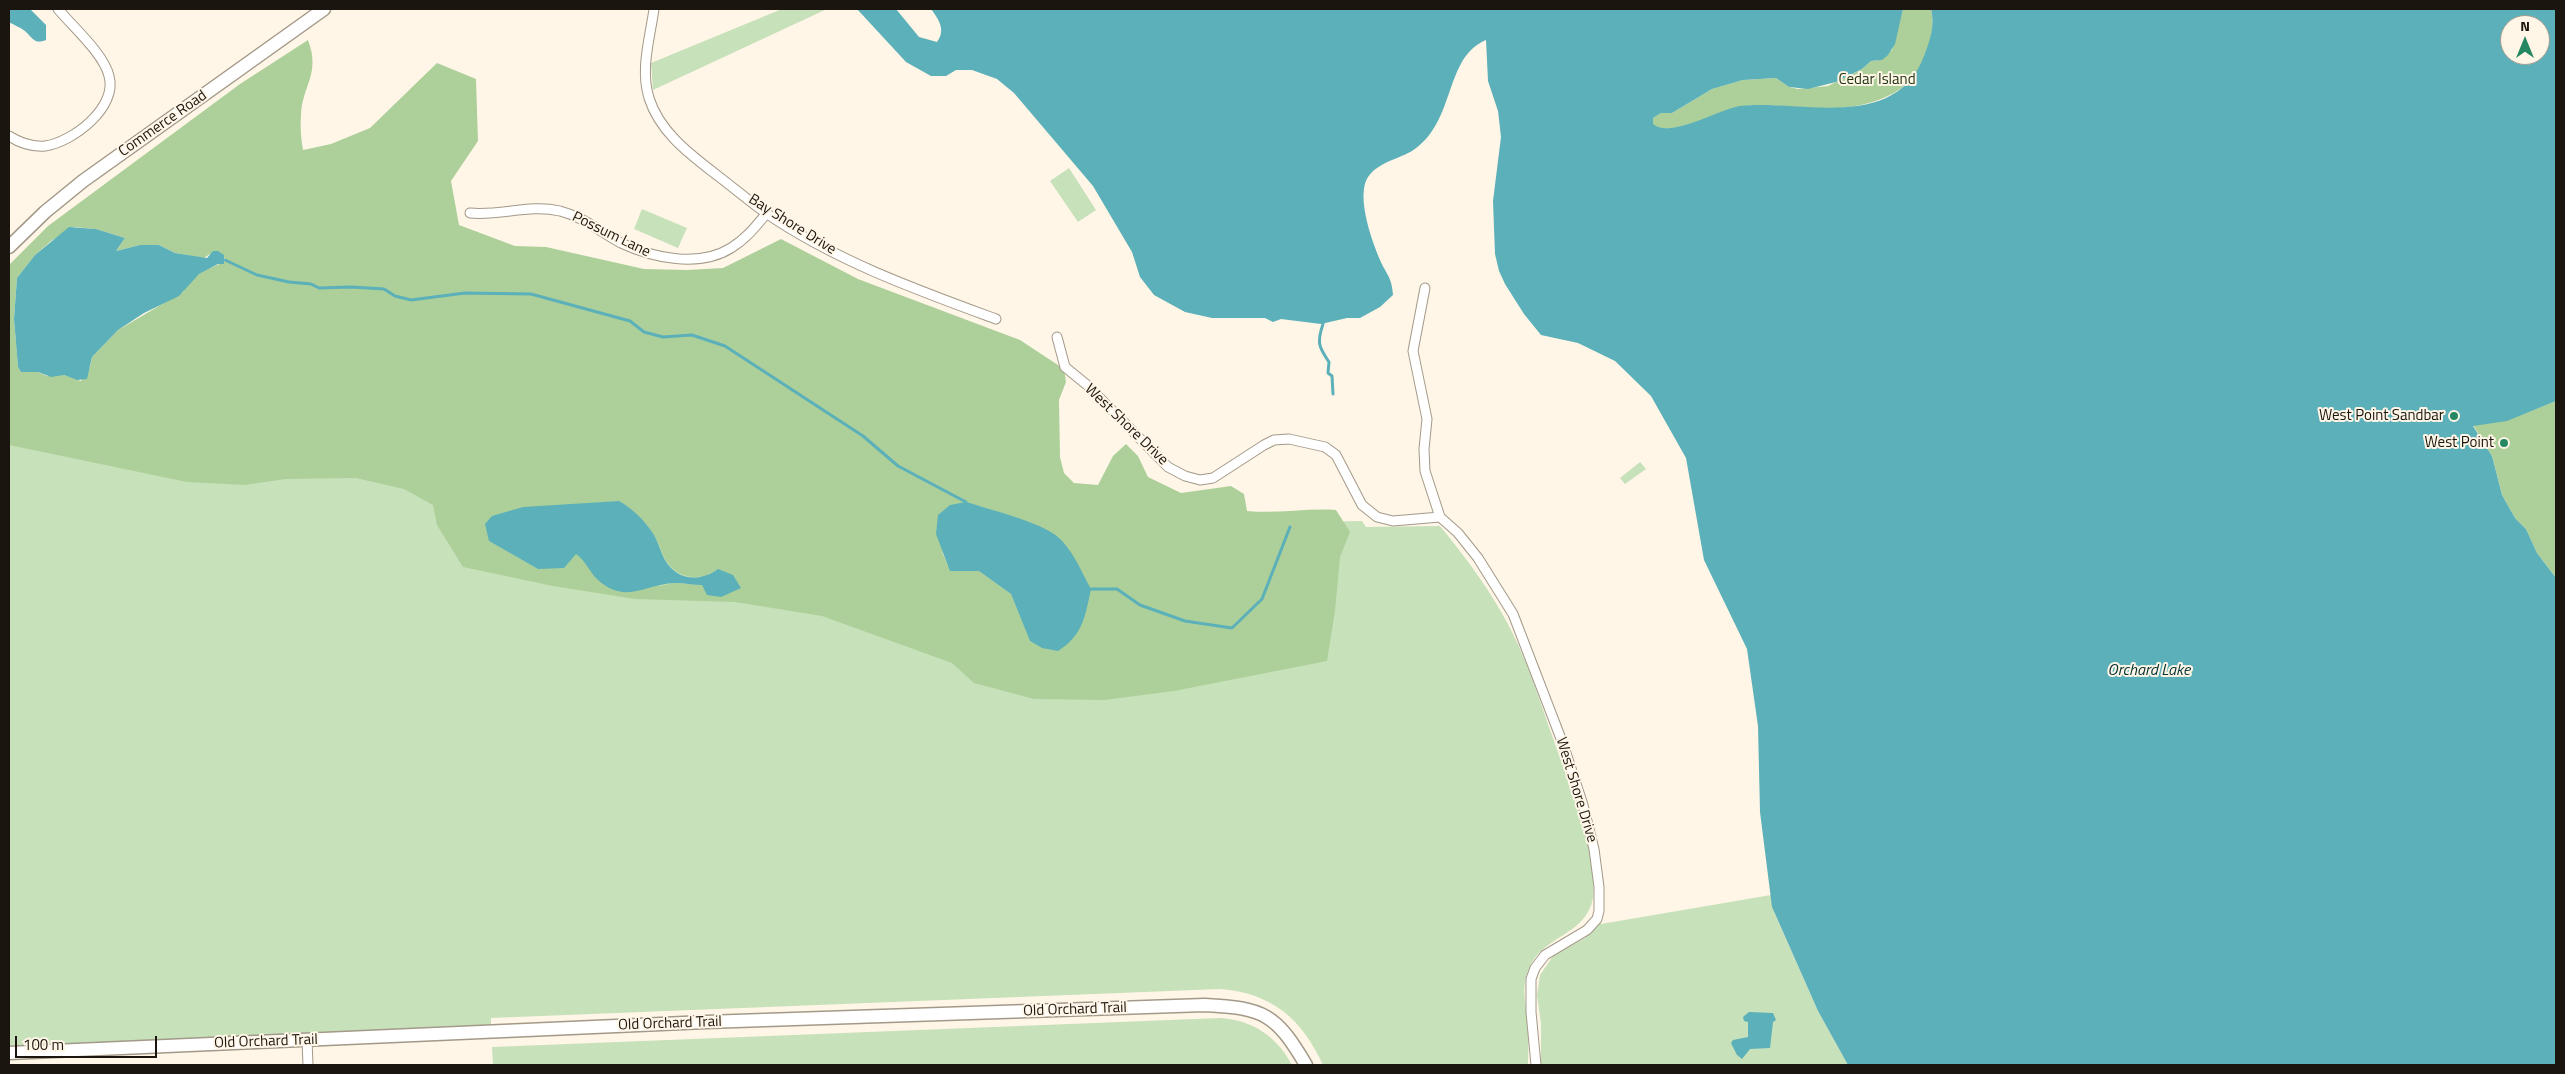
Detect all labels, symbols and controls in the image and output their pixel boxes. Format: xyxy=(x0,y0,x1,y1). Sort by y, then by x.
north arrow xyxy=(2500,15,2550,65)
text: N xyxy=(2520,15,2530,36)
park label: Cedar Island xyxy=(1838,71,1916,89)
street label: Commerce Road xyxy=(115,87,211,161)
street label: Bay Shore Drive xyxy=(745,191,839,259)
street label: Possum Lane xyxy=(569,208,653,262)
street label: West Shore Drive xyxy=(1081,381,1171,469)
place label: West Point Sandbar xyxy=(2319,407,2444,425)
marker: West Point Sandbar xyxy=(2448,410,2460,422)
place label: West Point xyxy=(2425,434,2494,452)
marker: West Point xyxy=(2498,437,2510,449)
water label: Orchard Lake xyxy=(2108,661,2190,681)
street label: West Shore Drive xyxy=(1551,735,1601,845)
street label: Old Orchard Trail xyxy=(1023,999,1127,1021)
street label: Old Orchard Trail xyxy=(618,1013,722,1035)
scale bar xyxy=(18,1026,160,1058)
street label: Old Orchard Trail xyxy=(214,1031,318,1053)
text: 100 m xyxy=(23,1033,64,1056)

